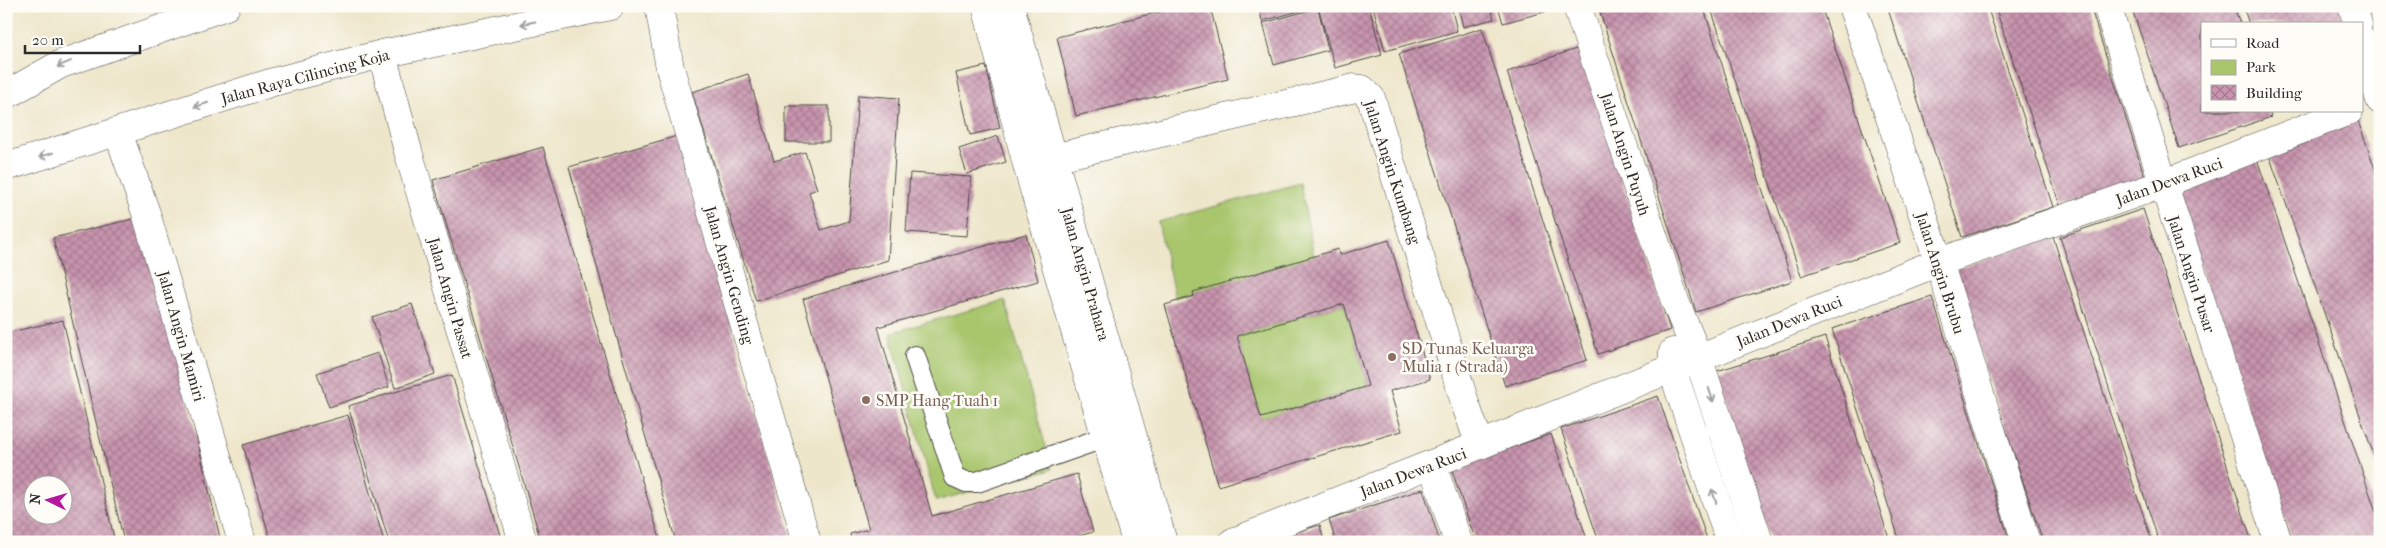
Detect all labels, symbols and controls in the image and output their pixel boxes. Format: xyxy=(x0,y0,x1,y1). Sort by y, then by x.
one-way arrow xyxy=(520,19,536,28)
scale bar xyxy=(25,22,140,54)
legend xyxy=(2201,22,2364,112)
text: 20 m xyxy=(32,31,64,49)
text: Road xyxy=(2246,34,2280,52)
street label: Jalan Raya Cilincing Koja xyxy=(217,45,392,109)
text: Park xyxy=(2246,58,2276,76)
one-way arrow xyxy=(57,59,72,69)
text: Building xyxy=(2246,84,2303,102)
street label: Jalan Angin Puyuh xyxy=(1596,88,1654,218)
street label: Jalan Angin Kumbang xyxy=(1360,96,1425,247)
one-way arrow xyxy=(193,101,209,111)
one-way arrow xyxy=(38,150,54,160)
street label: Jalan Dewa Ruci xyxy=(2111,153,2225,210)
street label: Jalan Angin Gending xyxy=(700,202,758,347)
street label: Jalan Angin Prahara xyxy=(1057,203,1114,344)
street label: Jalan Angin Brubu xyxy=(1911,208,1969,336)
street label: Jalan Angin Pusar xyxy=(2163,211,2219,335)
street label: Jalan Angin Passat xyxy=(424,233,477,361)
street label: Jalan Angin Mamiri xyxy=(153,267,209,404)
street label: Jalan Dewa Ruci xyxy=(1732,292,1845,352)
place label: SD Tunas Keluarga Mulia 1 (Strada) xyxy=(1402,339,1535,376)
marker: SD Tunas Keluarga Mulia 1 (Strada) xyxy=(1386,351,1398,363)
one-way arrow xyxy=(1706,387,1716,403)
place label: SMP Hang Tuah 1 xyxy=(876,391,998,410)
marker: SMP Hang Tuah 1 xyxy=(860,394,872,406)
street label: Jalan Dewa Ruci xyxy=(1355,443,1469,502)
north arrow xyxy=(22,476,72,526)
one-way arrow xyxy=(1709,488,1719,504)
text: N xyxy=(27,493,45,505)

